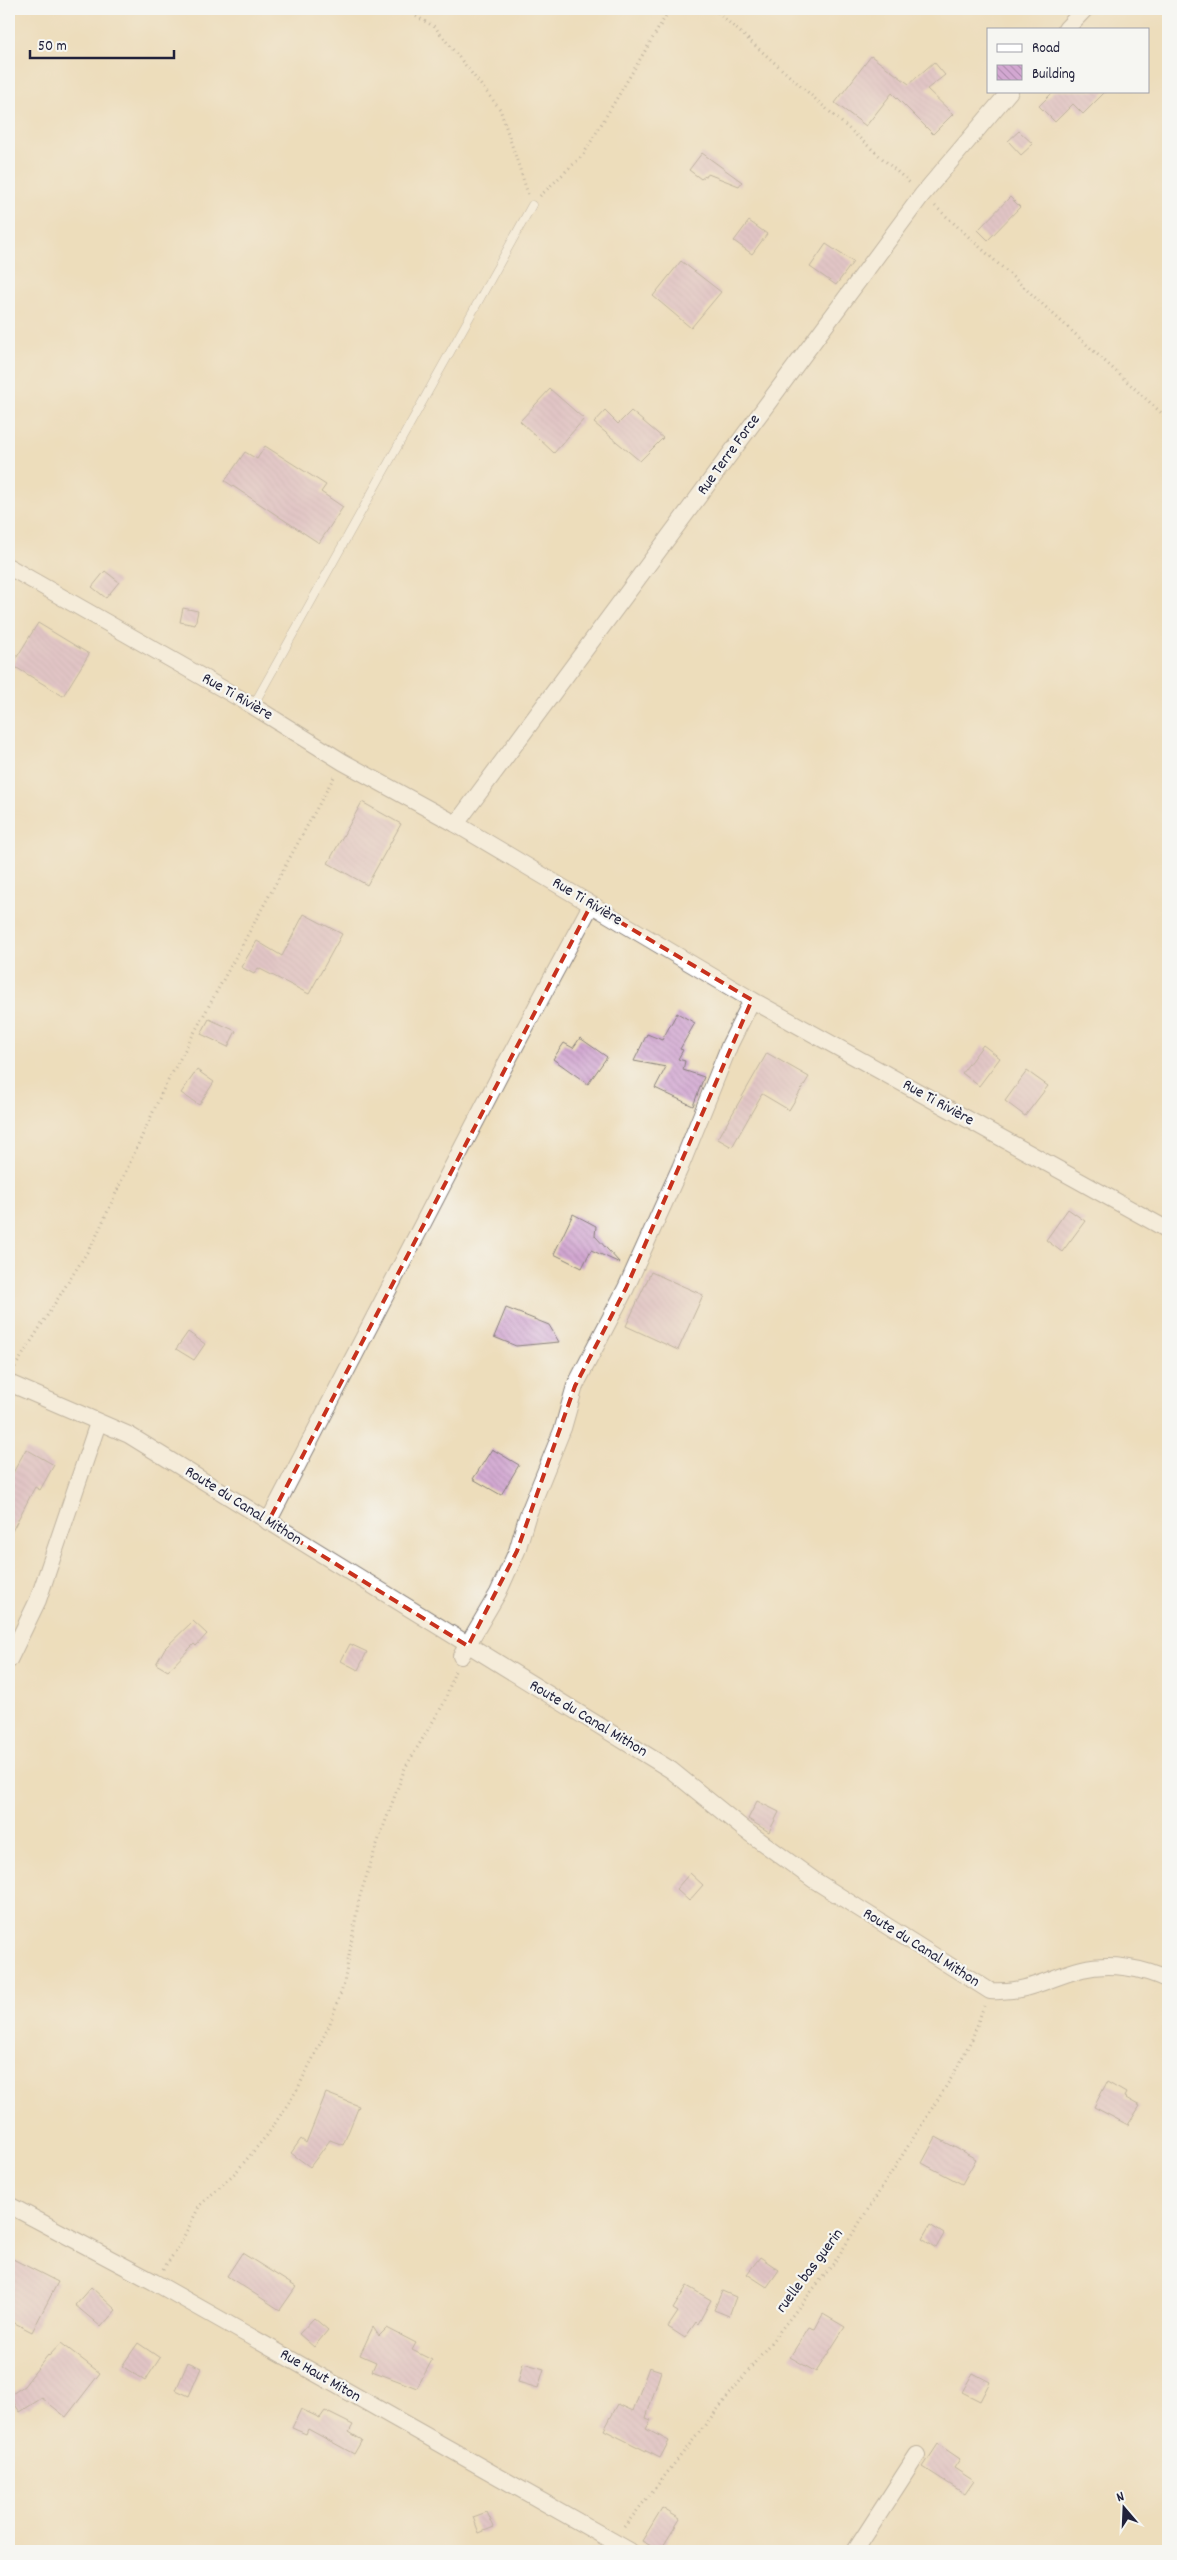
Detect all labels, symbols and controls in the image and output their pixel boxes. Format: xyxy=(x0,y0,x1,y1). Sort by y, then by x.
scale bar xyxy=(30,28,174,60)
legend xyxy=(987,28,1150,92)
text: 50 m xyxy=(38,36,67,58)
text: Road xyxy=(1032,38,1060,60)
text: Building xyxy=(1032,64,1075,86)
street label: Rue Terre Force xyxy=(692,410,766,500)
street label: Rue Ti Rivière xyxy=(197,667,277,727)
street label: Rue Ti Rivière xyxy=(547,872,627,932)
street label: Rue Ti Rivière xyxy=(898,1074,978,1132)
street label: Route du Canal Mithon xyxy=(180,1461,306,1551)
street label: Route du Canal Mithon xyxy=(525,1675,651,1763)
street label: Route du Canal Mithon xyxy=(858,1903,984,1993)
street label: ruelle bas guerin xyxy=(771,2224,849,2318)
street label: Rue Haut Miton xyxy=(275,2343,365,2409)
north arrow xyxy=(1100,2482,1150,2532)
text: N xyxy=(1114,2487,1127,2508)

